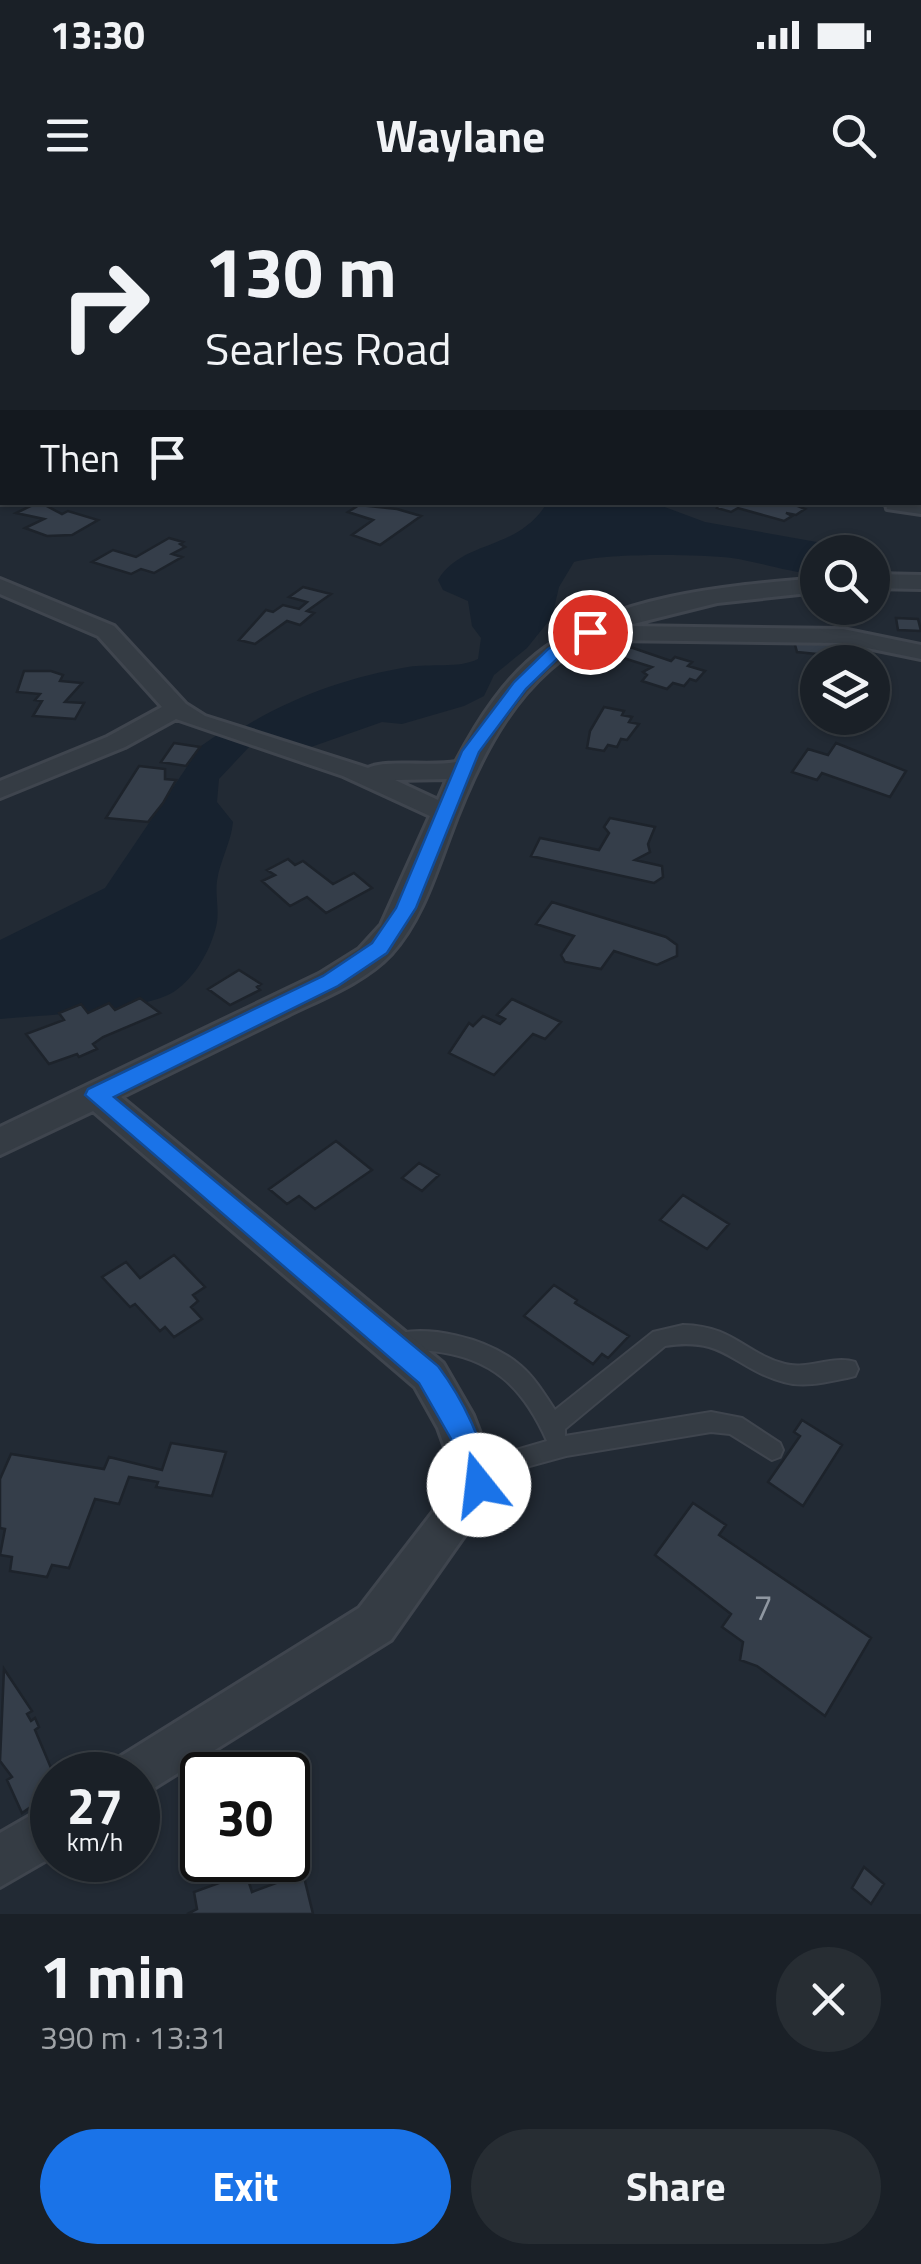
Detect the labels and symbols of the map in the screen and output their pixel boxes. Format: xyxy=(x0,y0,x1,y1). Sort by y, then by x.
pin xyxy=(548,590,633,675)
position arrow xyxy=(427,1433,531,1537)
house number: 7 xyxy=(753,1580,773,1634)
speed limit sign: 30 xyxy=(180,1752,310,1882)

